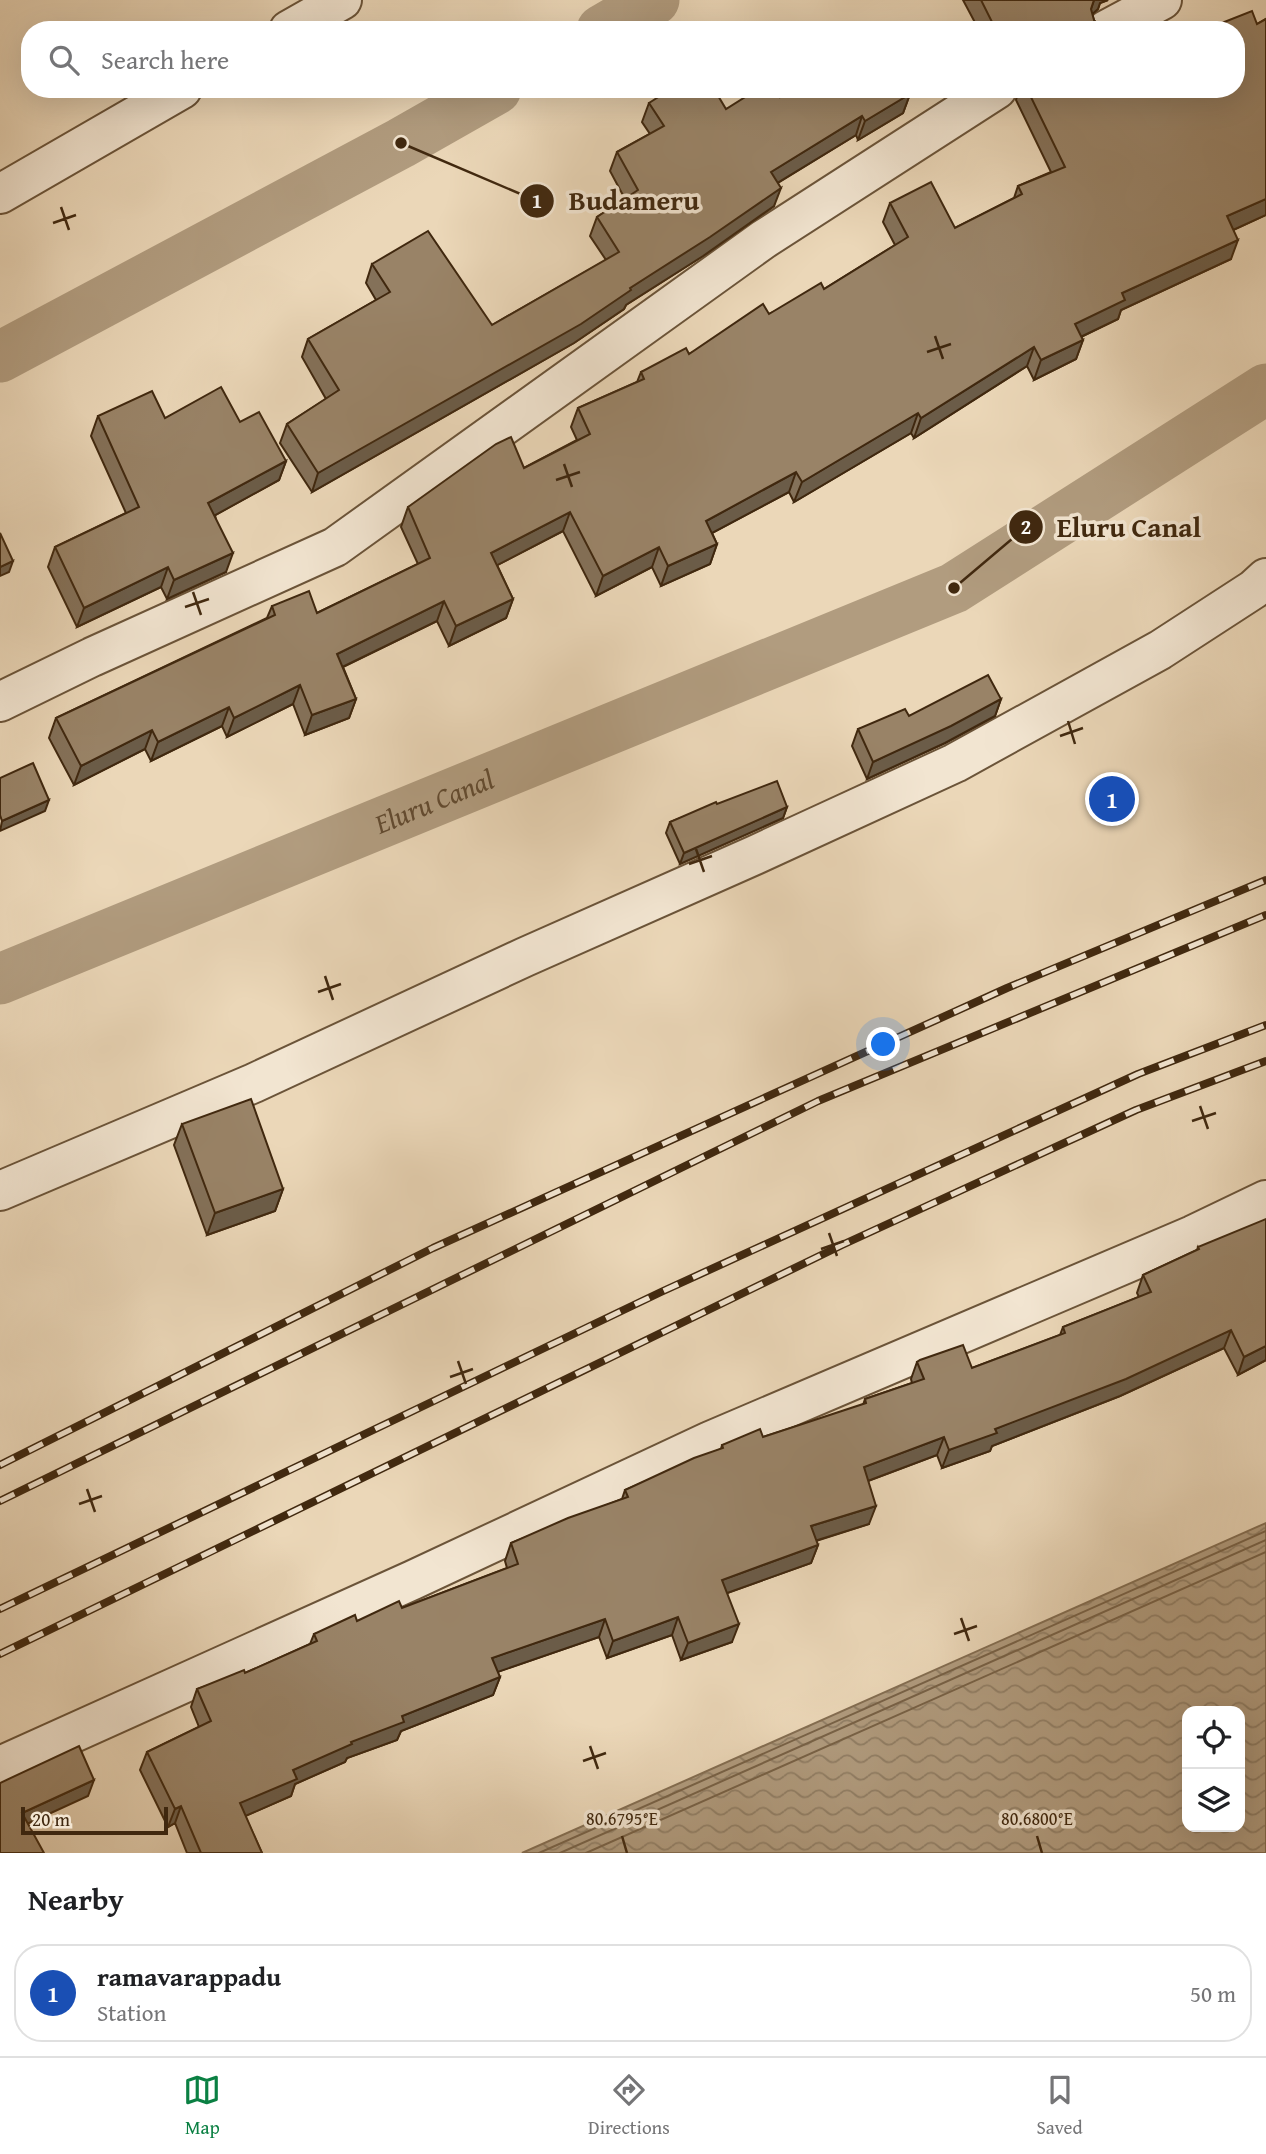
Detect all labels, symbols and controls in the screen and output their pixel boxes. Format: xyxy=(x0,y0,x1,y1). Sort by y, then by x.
search box xyxy=(21,21,1245,98)
text: Search here xyxy=(101,40,229,79)
icon: search xyxy=(45,41,83,79)
callout: Budameru xyxy=(520,176,713,225)
text: Budameru xyxy=(569,179,699,220)
text: 1 xyxy=(532,185,542,216)
callout: Eluru Canal xyxy=(1008,502,1216,551)
text: Eluru Canal xyxy=(1057,506,1202,547)
text: 2 xyxy=(1021,511,1031,542)
water label: Eluru Canal xyxy=(367,758,500,844)
pin: 1 xyxy=(1089,773,1135,825)
your location xyxy=(866,1027,900,1061)
map controls xyxy=(1182,1706,1245,1832)
button: locate xyxy=(1182,1706,1245,1769)
button: layers xyxy=(1182,1769,1245,1832)
scale bar xyxy=(21,1804,168,1836)
text: 20 m xyxy=(32,1805,70,1833)
text: 80.6795°E xyxy=(586,1805,658,1832)
text: 80.6800°E xyxy=(1001,1805,1073,1832)
text: Nearby xyxy=(28,1877,124,1921)
text: ramavarappadu xyxy=(97,1957,281,1996)
text: 1 xyxy=(47,1977,59,2010)
text: 50 m xyxy=(1190,1977,1236,2010)
text: Station xyxy=(97,1996,166,2029)
tab: Map xyxy=(183,2071,221,2141)
tab: Directions xyxy=(588,2071,670,2141)
tab: Saved xyxy=(1037,2071,1083,2141)

